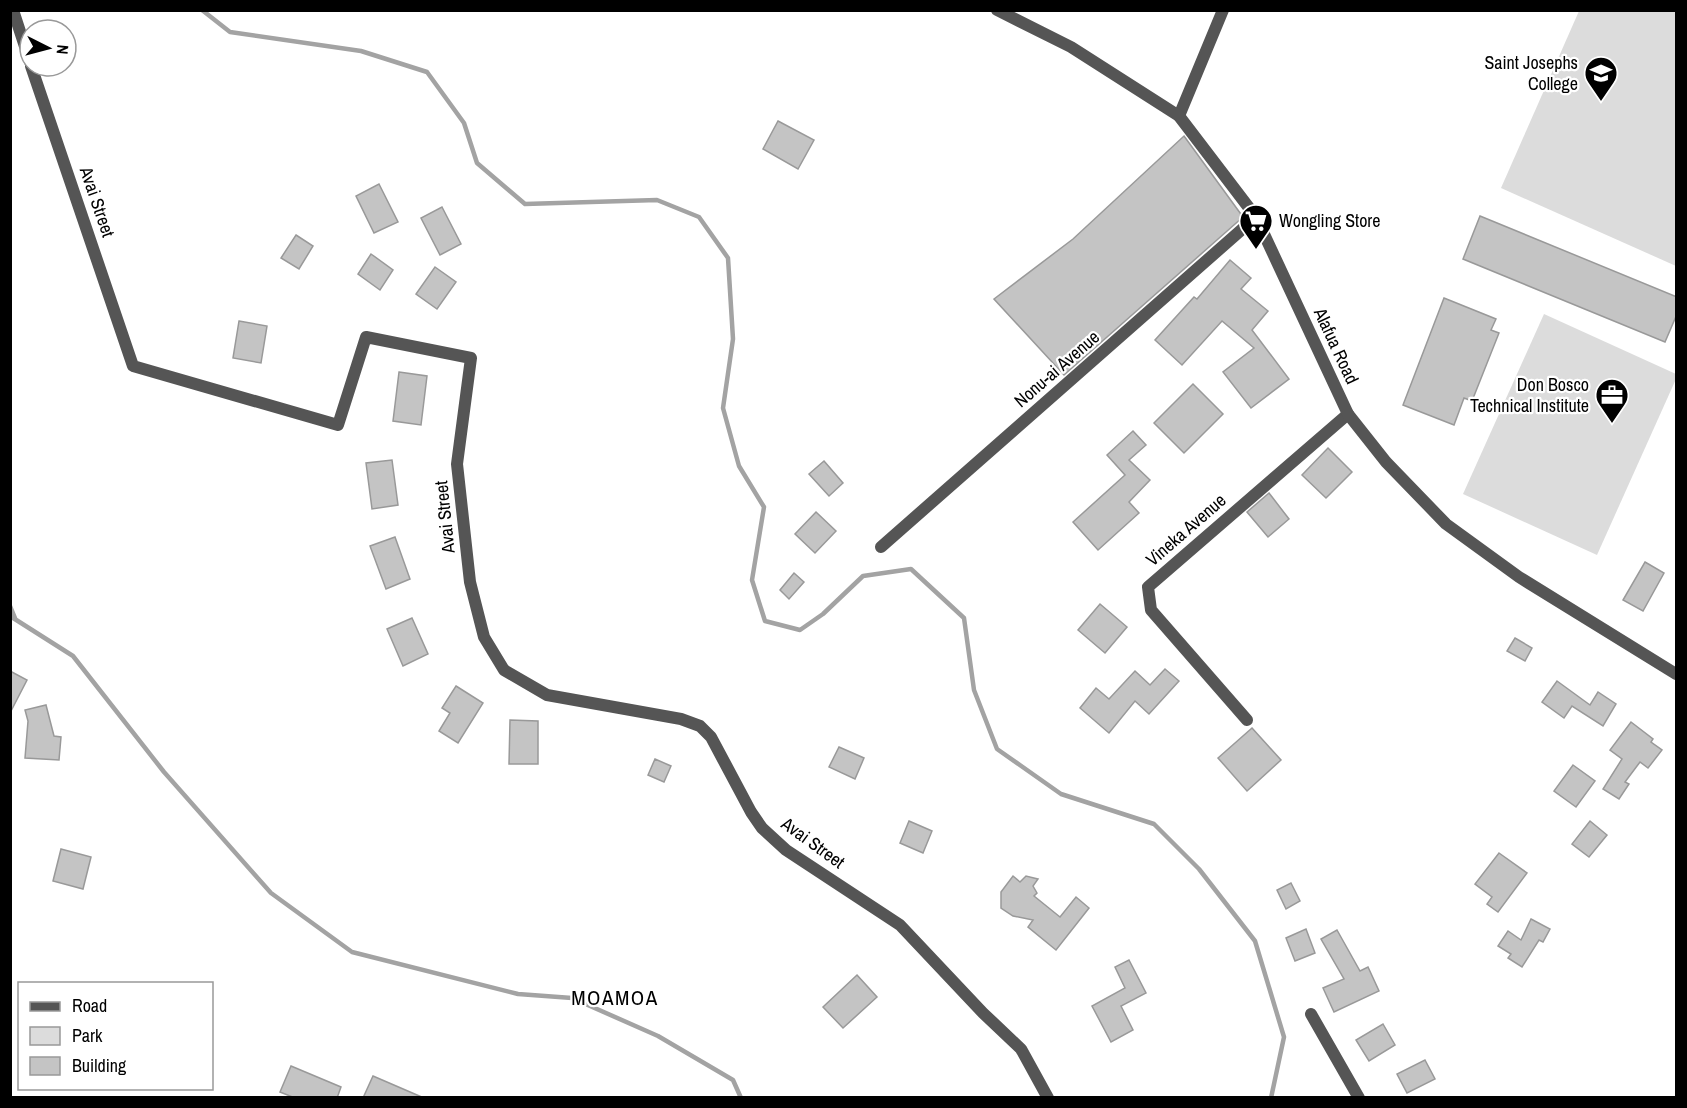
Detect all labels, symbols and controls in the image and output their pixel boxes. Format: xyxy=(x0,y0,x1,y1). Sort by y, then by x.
north arrow xyxy=(18,18,78,78)
text: N xyxy=(51,44,74,55)
place label: Saint Josephs College xyxy=(1484,50,1578,96)
school or university icon: Saint Josephs College xyxy=(1583,55,1619,102)
street label: Avai Street xyxy=(73,162,121,240)
supermarket icon: Wongling Store xyxy=(1238,203,1274,250)
place label: Wongling Store xyxy=(1279,208,1380,233)
street label: Alafua Road xyxy=(1308,303,1365,388)
street label: Nonu-ai Avenue xyxy=(1009,325,1105,413)
place label: Don Bosco Technical Institute xyxy=(1470,372,1589,418)
office icon: Don Bosco Technical Institute xyxy=(1594,377,1630,424)
street label: Avai Street xyxy=(428,480,461,556)
street label: Vineka Avenue xyxy=(1140,488,1231,571)
street label: Avai Street xyxy=(776,811,850,874)
legend xyxy=(18,982,213,1090)
district label: MOAMOA xyxy=(571,983,659,1012)
text: Road xyxy=(72,993,107,1018)
text: Park xyxy=(72,1023,103,1048)
text: Building xyxy=(72,1053,127,1078)

